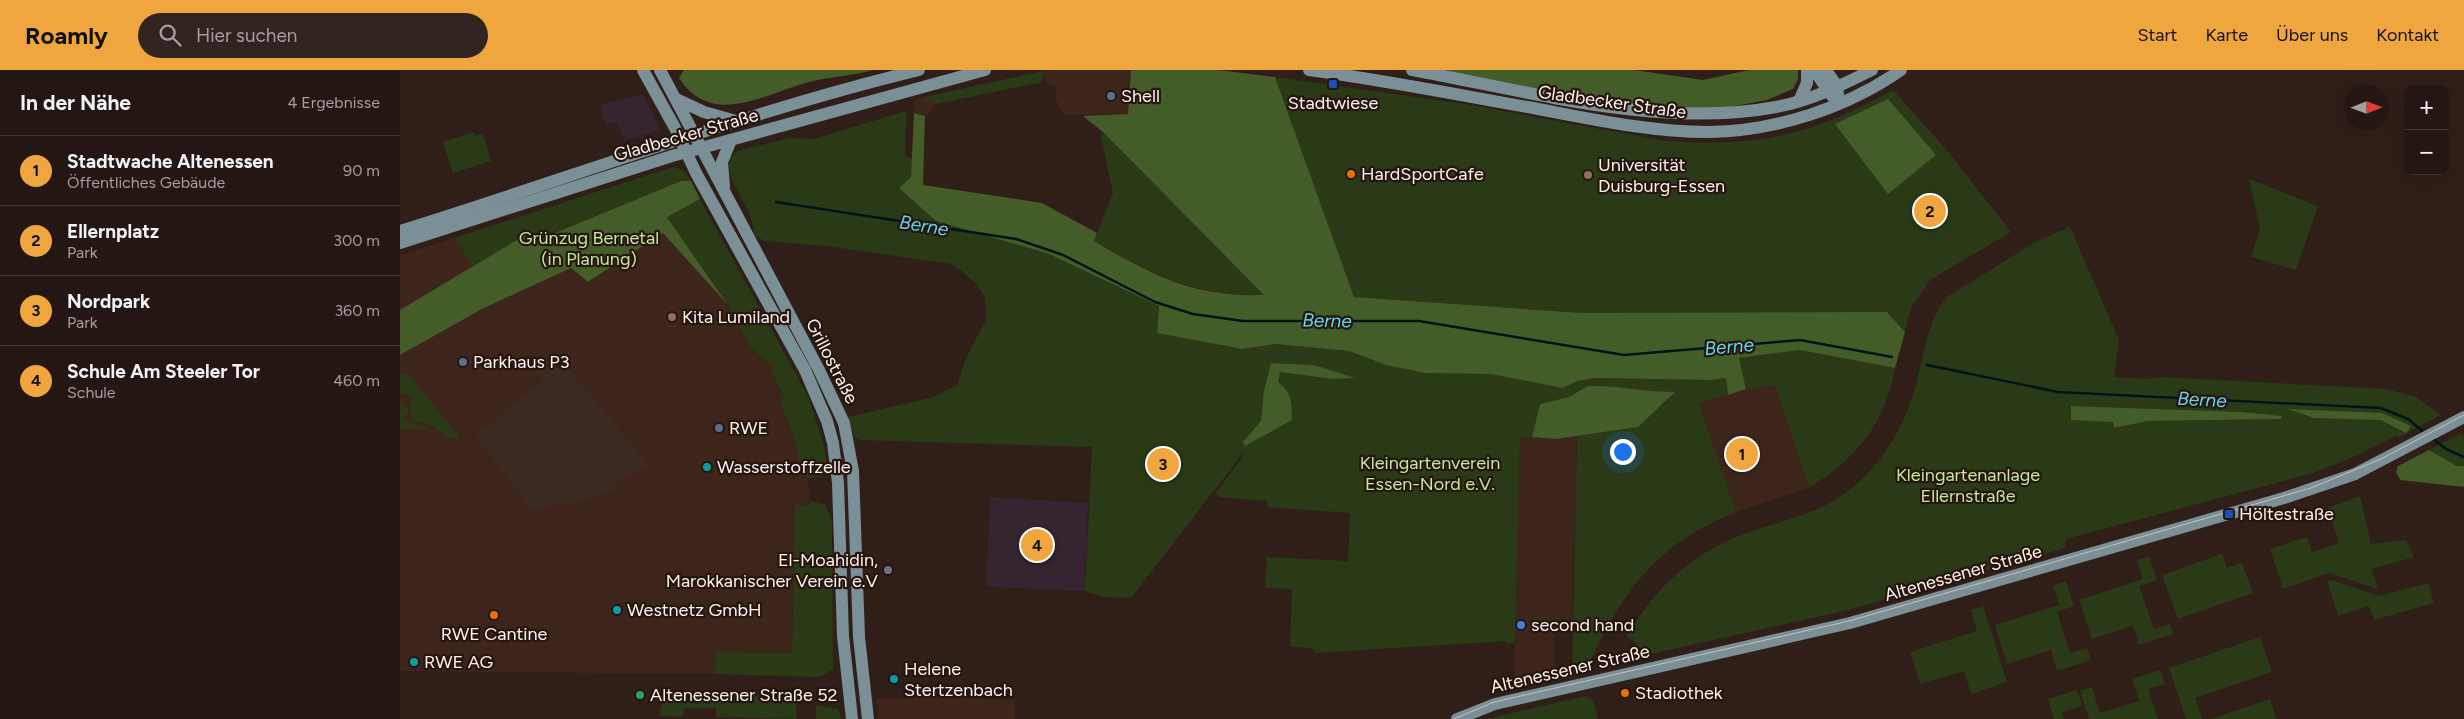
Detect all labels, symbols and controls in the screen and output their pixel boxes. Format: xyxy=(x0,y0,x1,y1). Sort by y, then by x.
search box xyxy=(138,13,488,58)
text: Roamly xyxy=(25,21,108,50)
icon: search xyxy=(156,21,184,49)
text: Hier suchen xyxy=(196,24,297,47)
text: Start xyxy=(2138,24,2177,46)
text: Karte xyxy=(2205,24,2248,46)
text: Über uns xyxy=(2276,24,2348,46)
text: Kontakt xyxy=(2376,24,2439,46)
marker: Stadtwiese xyxy=(1327,78,1339,90)
street label: Gladbecker Straße xyxy=(1536,81,1688,123)
place label: Shell xyxy=(1121,85,1160,107)
north arrow xyxy=(2344,85,2389,130)
map controls xyxy=(2404,85,2449,175)
button: + xyxy=(2404,85,2449,130)
text: In der Nähe xyxy=(20,90,131,115)
marker: Shell xyxy=(1105,90,1117,102)
place label: Stadtwiese xyxy=(1288,92,1379,114)
text: 4 Ergebnisse xyxy=(287,93,380,112)
street label: Gladbecker Straße xyxy=(611,104,761,166)
button: − xyxy=(2404,130,2449,175)
text: Stadtwache Altenessen xyxy=(67,150,274,173)
place label: Universität Duisburg-Essen xyxy=(1598,154,1725,197)
text: 1 xyxy=(33,161,39,180)
text: 90 m xyxy=(343,161,380,180)
place label: HardSportCafe xyxy=(1361,163,1484,185)
marker: HardSportCafe xyxy=(1345,168,1357,180)
marker: Universität Duisburg-Essen xyxy=(1582,169,1594,181)
text: Öffentliches Gebäude xyxy=(67,173,225,192)
pin: 2 xyxy=(1914,192,1946,230)
water label: Berne xyxy=(898,210,951,241)
text: Ellernplatz xyxy=(67,220,159,243)
park label: Grünzug Bernetal (in Planung) xyxy=(519,227,659,270)
text: 2 xyxy=(31,231,41,250)
text: 300 m xyxy=(333,231,380,250)
text: Park xyxy=(67,243,97,262)
text: Nordpark xyxy=(67,290,150,313)
text: 3 xyxy=(32,301,40,320)
text: 360 m xyxy=(334,301,380,320)
place label: Kita Lumiland xyxy=(682,306,790,328)
water label: Berne xyxy=(1302,309,1353,332)
marker: Kita Lumiland xyxy=(666,311,678,323)
text: Park xyxy=(67,313,97,332)
street label: Grillostraße xyxy=(801,315,863,407)
water label: Berne xyxy=(1703,333,1755,360)
place label: Parkhaus P3 xyxy=(473,351,570,373)
marker: Parkhaus P3 xyxy=(457,356,469,368)
text: Schule Am Steeler Tor xyxy=(67,360,260,383)
text: 4 xyxy=(31,371,41,390)
text: 460 m xyxy=(333,371,380,390)
text: Schule xyxy=(67,383,116,402)
water label: Berne xyxy=(2177,387,2228,412)
place label: RWE xyxy=(729,417,768,439)
marker: RWE xyxy=(713,422,725,434)
pin: 1 xyxy=(1726,435,1758,473)
your location xyxy=(1610,439,1636,465)
pin: 3 xyxy=(1147,445,1179,483)
park label: Kleingartenverein Essen-Nord e.V. xyxy=(1360,452,1500,495)
place label: Wasserstoffzelle xyxy=(717,456,851,478)
marker: Wasserstoffzelle xyxy=(701,461,713,473)
park label: Kleingartenanlage Ellernstraße xyxy=(1896,464,2040,507)
place label: Höltestraße xyxy=(2239,503,2334,525)
marker: Höltestraße xyxy=(2223,508,2235,520)
pin: 4 xyxy=(1021,526,1053,564)
street label: Altenessener Straße xyxy=(1882,540,2044,606)
place label: El-Moahidin, Marokkanischer Verein e.V xyxy=(666,549,879,592)
marker: El-Moahidin, Marokkanischer Verein e.V xyxy=(882,564,894,576)
place label: Westnetz GmbH xyxy=(627,599,762,621)
marker: Westnetz GmbH xyxy=(611,604,623,616)
marker: RWE Cantine xyxy=(488,609,500,621)
place label: second hand xyxy=(1531,614,1634,636)
marker: second hand xyxy=(1515,619,1527,631)
place label: RWE Cantine xyxy=(441,623,548,645)
street label: Altenessener Straße xyxy=(1488,640,1652,698)
place label: RWE AG xyxy=(424,651,493,673)
marker: RWE AG xyxy=(408,656,420,668)
place label: Helene Stertzenbach xyxy=(904,658,1013,701)
marker: Helene Stertzenbach xyxy=(888,673,900,685)
place label: Stadiothek xyxy=(1635,682,1723,704)
place label: Altenessener Straße 52 xyxy=(650,684,838,706)
marker: Stadiothek xyxy=(1619,687,1631,699)
marker: Altenessener Straße 52 xyxy=(634,689,646,701)

